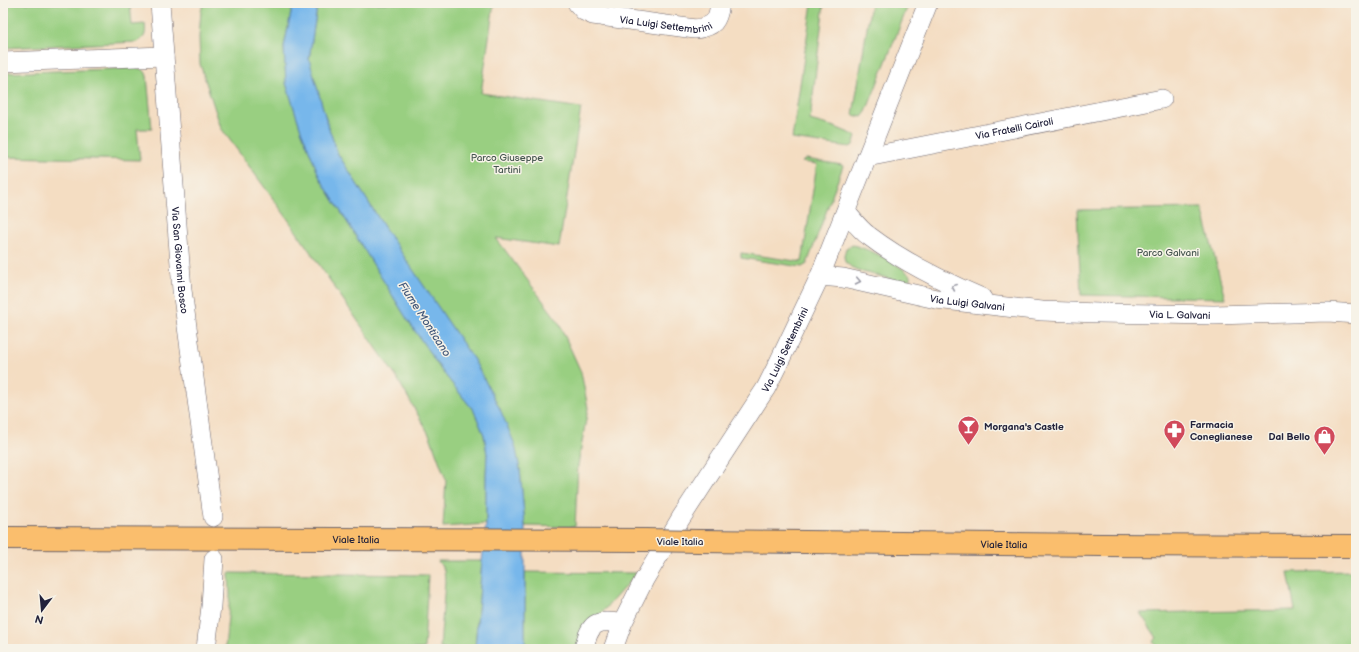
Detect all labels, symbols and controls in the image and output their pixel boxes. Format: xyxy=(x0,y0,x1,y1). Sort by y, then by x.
street label: Via Luigi Settembrini xyxy=(619,14,715,36)
street label: Via Fratelli Cairoli xyxy=(974,116,1054,143)
park label: Parco Giuseppe Tartini xyxy=(471,152,543,176)
street label: Via San Giovanni Bosco xyxy=(169,206,190,315)
park label: Parco Galvani xyxy=(1137,247,1199,259)
one-way arrow xyxy=(855,277,862,285)
water label: Fiume Monticano xyxy=(396,280,454,359)
one-way arrow xyxy=(951,283,958,291)
street label: Via Luigi Galvani xyxy=(929,293,1005,314)
street label: Via Luigi Settembrini xyxy=(760,306,811,395)
street label: Via L. Galvani xyxy=(1149,309,1210,322)
bar icon: Morgana's Castle xyxy=(955,413,981,446)
pharmacy icon: Farmacia Coneglianese xyxy=(1161,417,1187,450)
place label: Farmacia Coneglianese xyxy=(1190,419,1253,443)
place label: Morgana's Castle xyxy=(984,421,1064,433)
shop icon: Dal Bello xyxy=(1312,423,1338,456)
place label: Dal Bello xyxy=(1269,431,1310,443)
street label: Viale Italia xyxy=(333,534,380,546)
street label: Viale Italia xyxy=(657,536,704,548)
street label: Viale Italia xyxy=(981,539,1028,551)
north arrow xyxy=(22,590,62,630)
text: N xyxy=(34,612,45,627)

